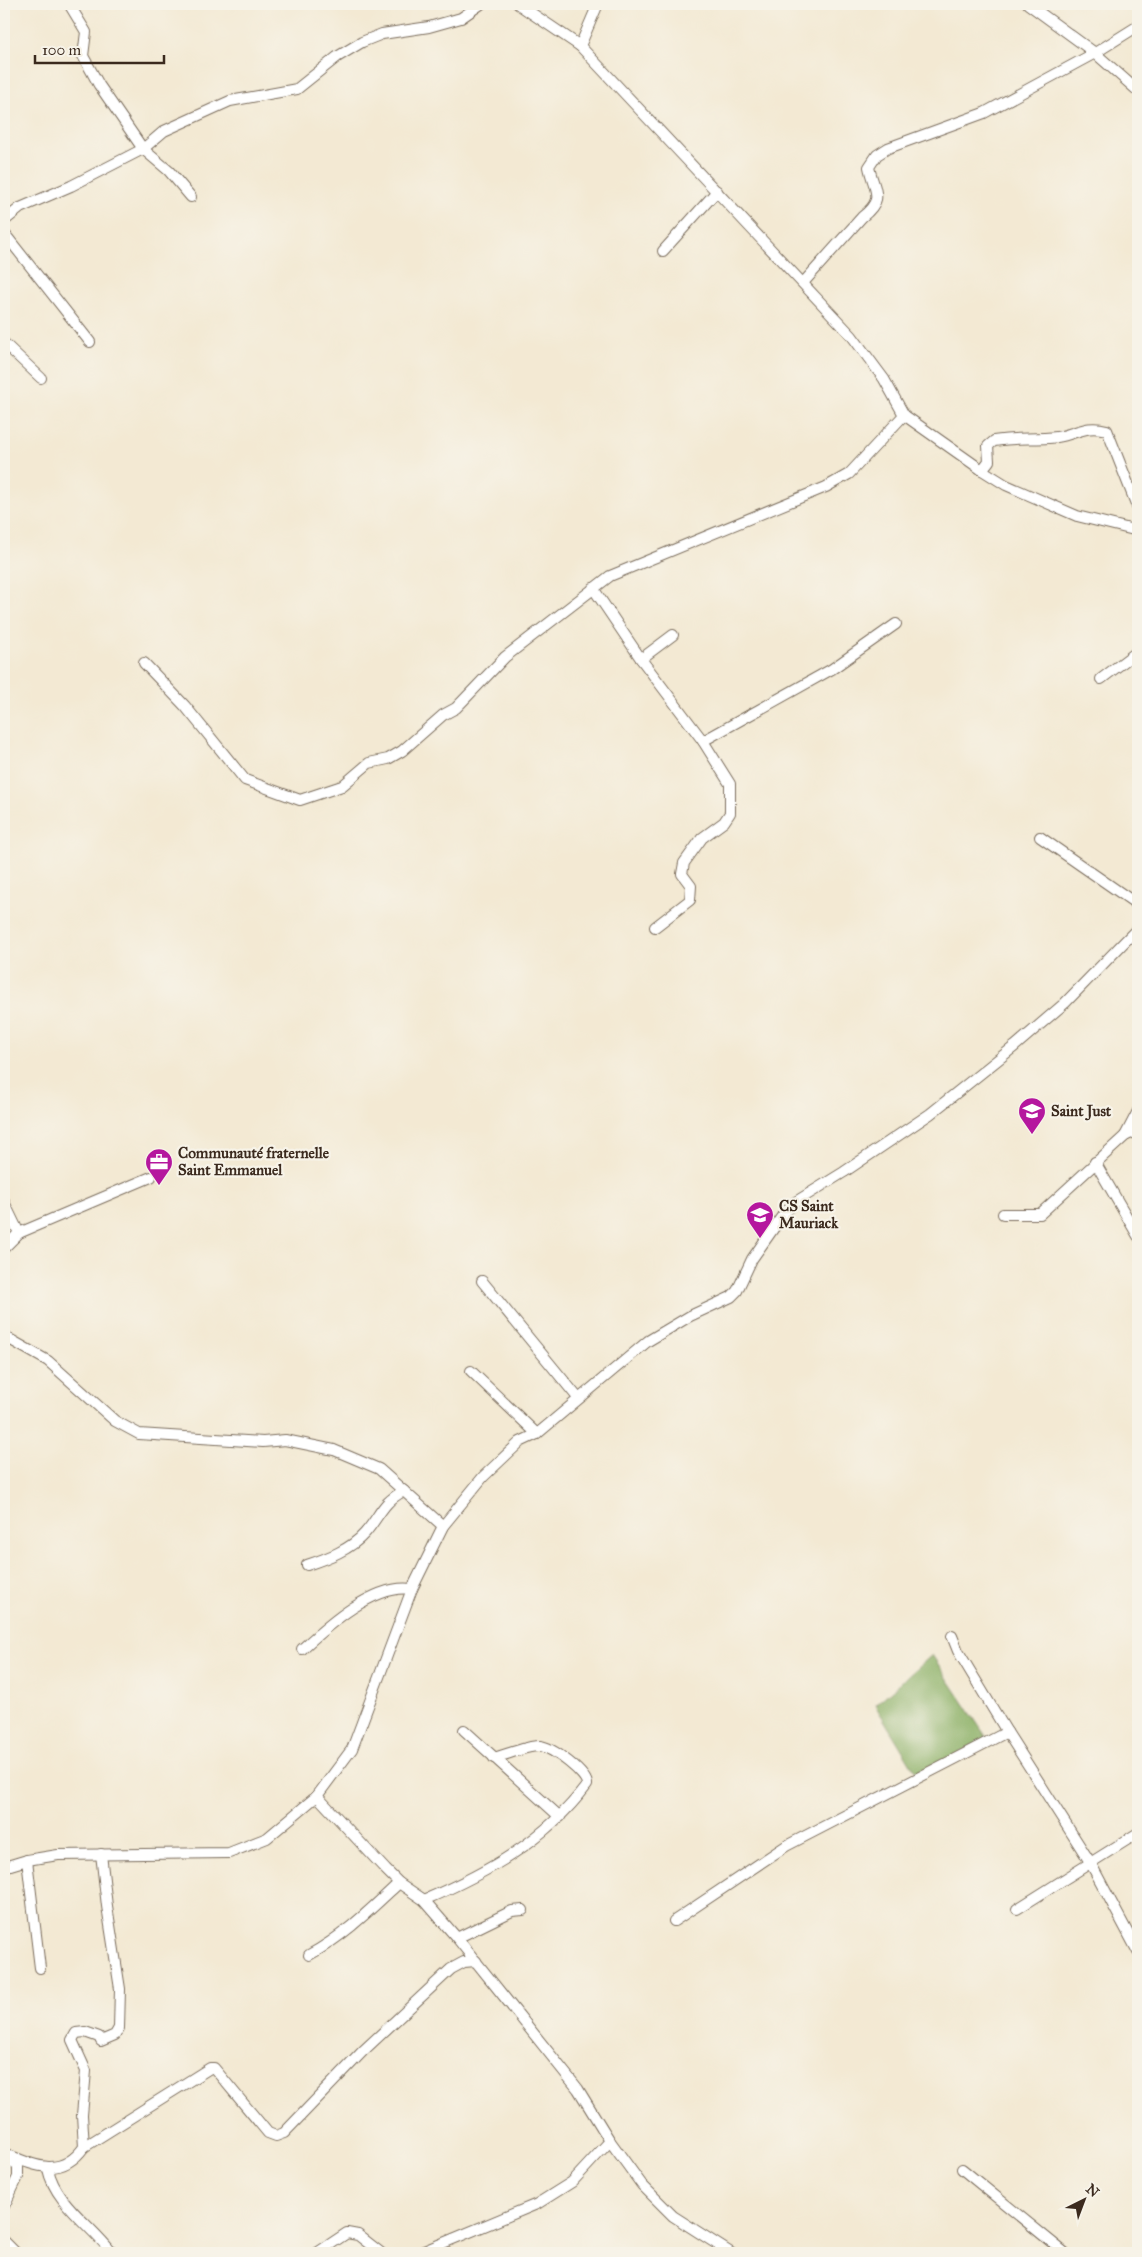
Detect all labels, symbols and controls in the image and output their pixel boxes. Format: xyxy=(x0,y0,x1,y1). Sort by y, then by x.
scale bar xyxy=(35,32,164,64)
text: 100 m xyxy=(42,41,82,59)
school or university icon: Saint Just xyxy=(1017,1096,1047,1135)
place label: Saint Just xyxy=(1051,1102,1112,1121)
place label: Communauté fraternelle Saint Emmanuel xyxy=(178,1144,330,1179)
office icon: Communauté fraternelle Saint Emmanuel xyxy=(144,1147,174,1186)
place label: CS Saint Mauriack xyxy=(779,1197,839,1232)
school or university icon: CS Saint Mauriack xyxy=(745,1200,775,1239)
north arrow xyxy=(1060,2174,1110,2224)
text: N xyxy=(1082,2180,1103,2201)

